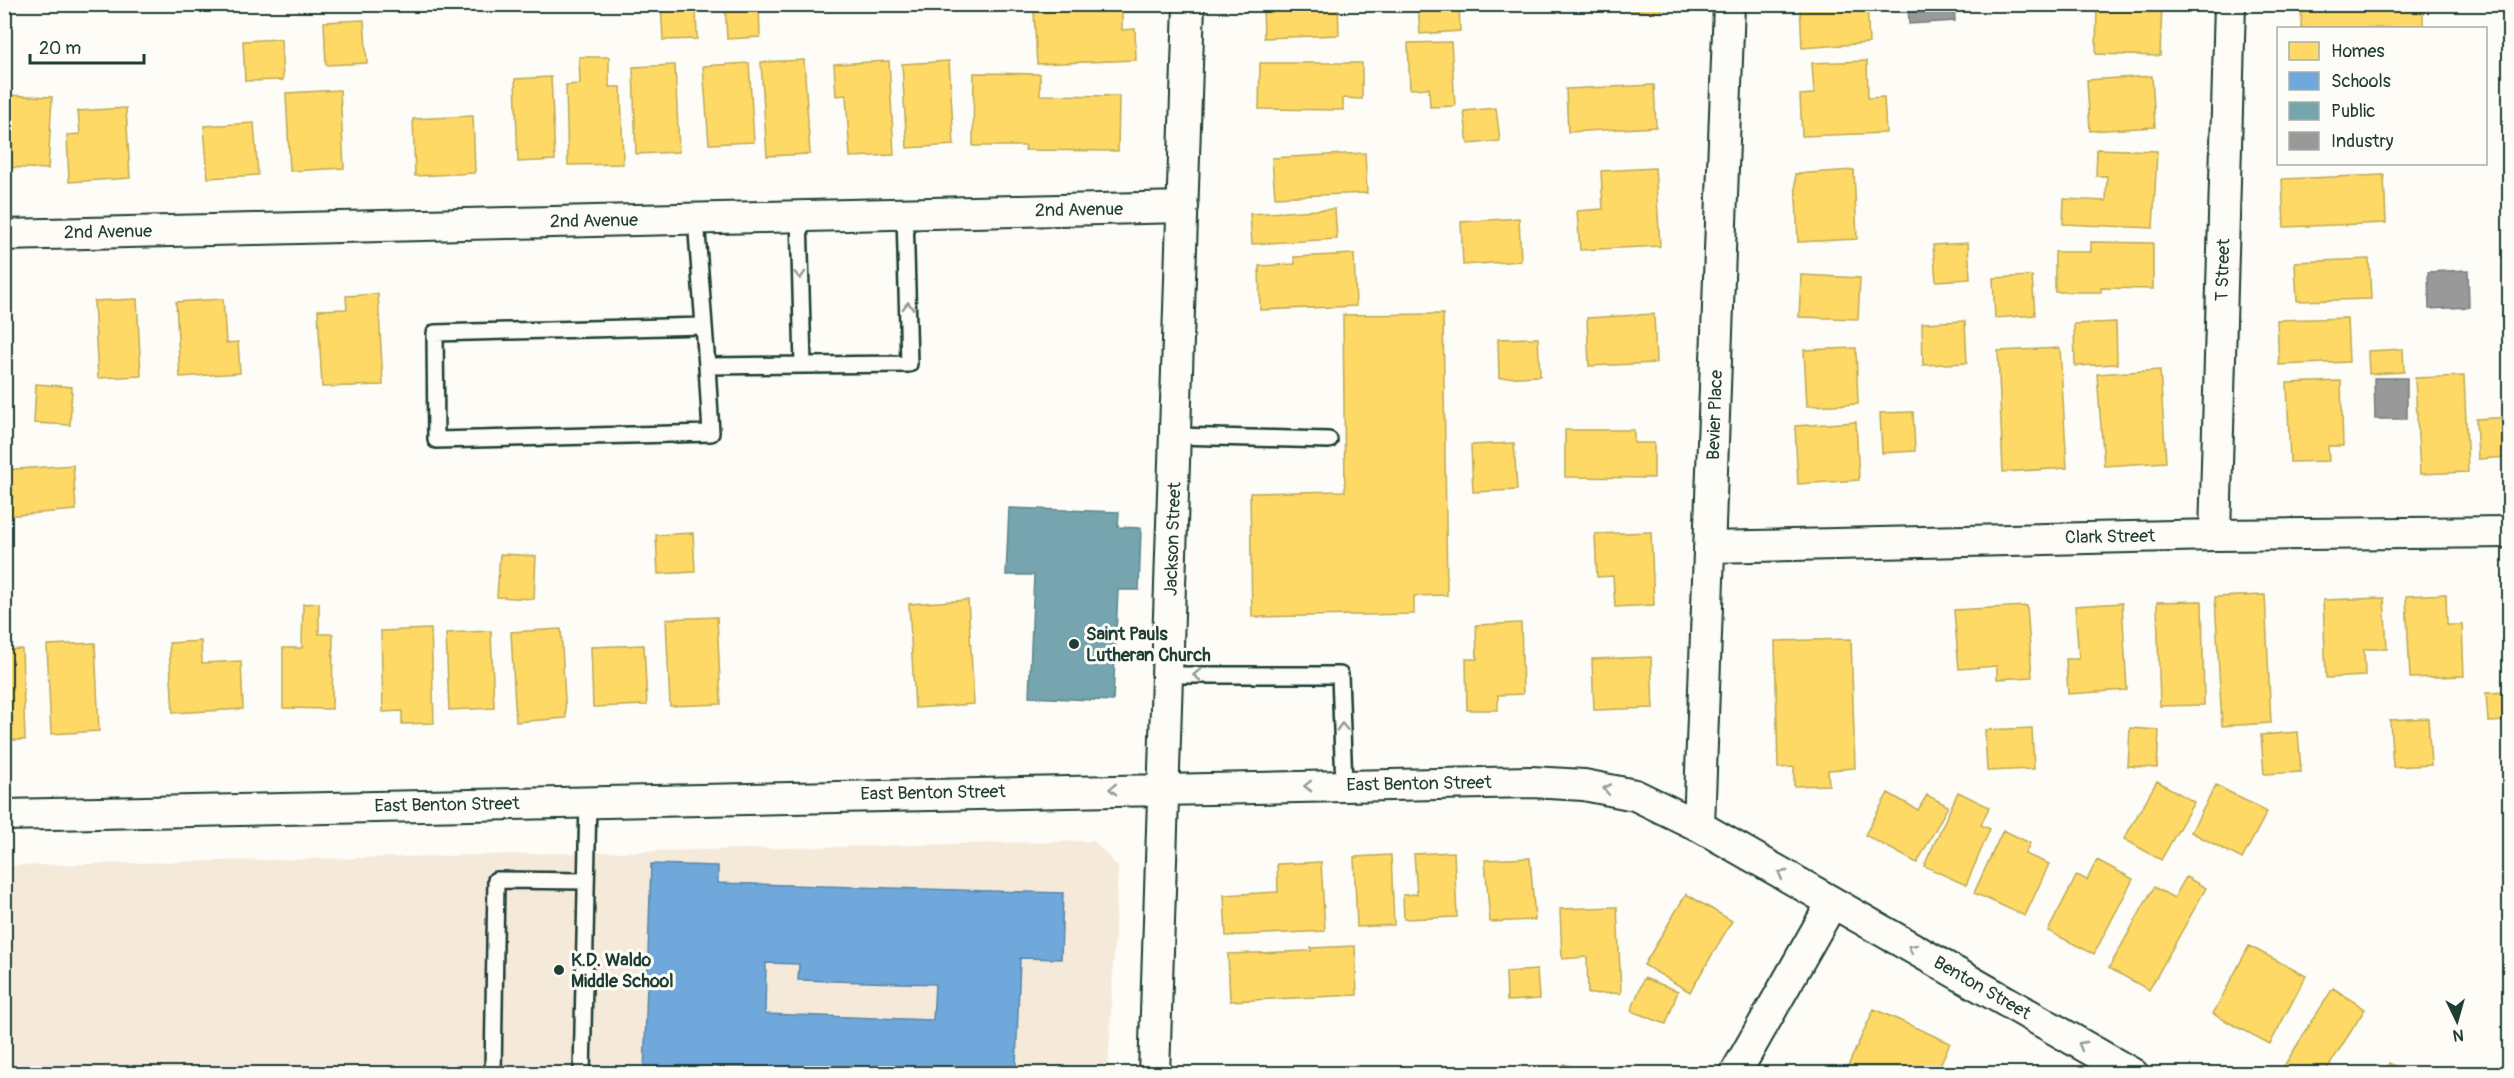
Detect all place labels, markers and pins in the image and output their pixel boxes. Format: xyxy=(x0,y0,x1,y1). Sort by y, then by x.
place label: Saint Pauls Lutheran Church xyxy=(1086,623,1211,667)
marker: Saint Pauls Lutheran Church xyxy=(1067,637,1081,651)
place label: K.D. Waldo Middle School xyxy=(571,949,674,993)
marker: K.D. Waldo Middle School xyxy=(552,963,566,977)

